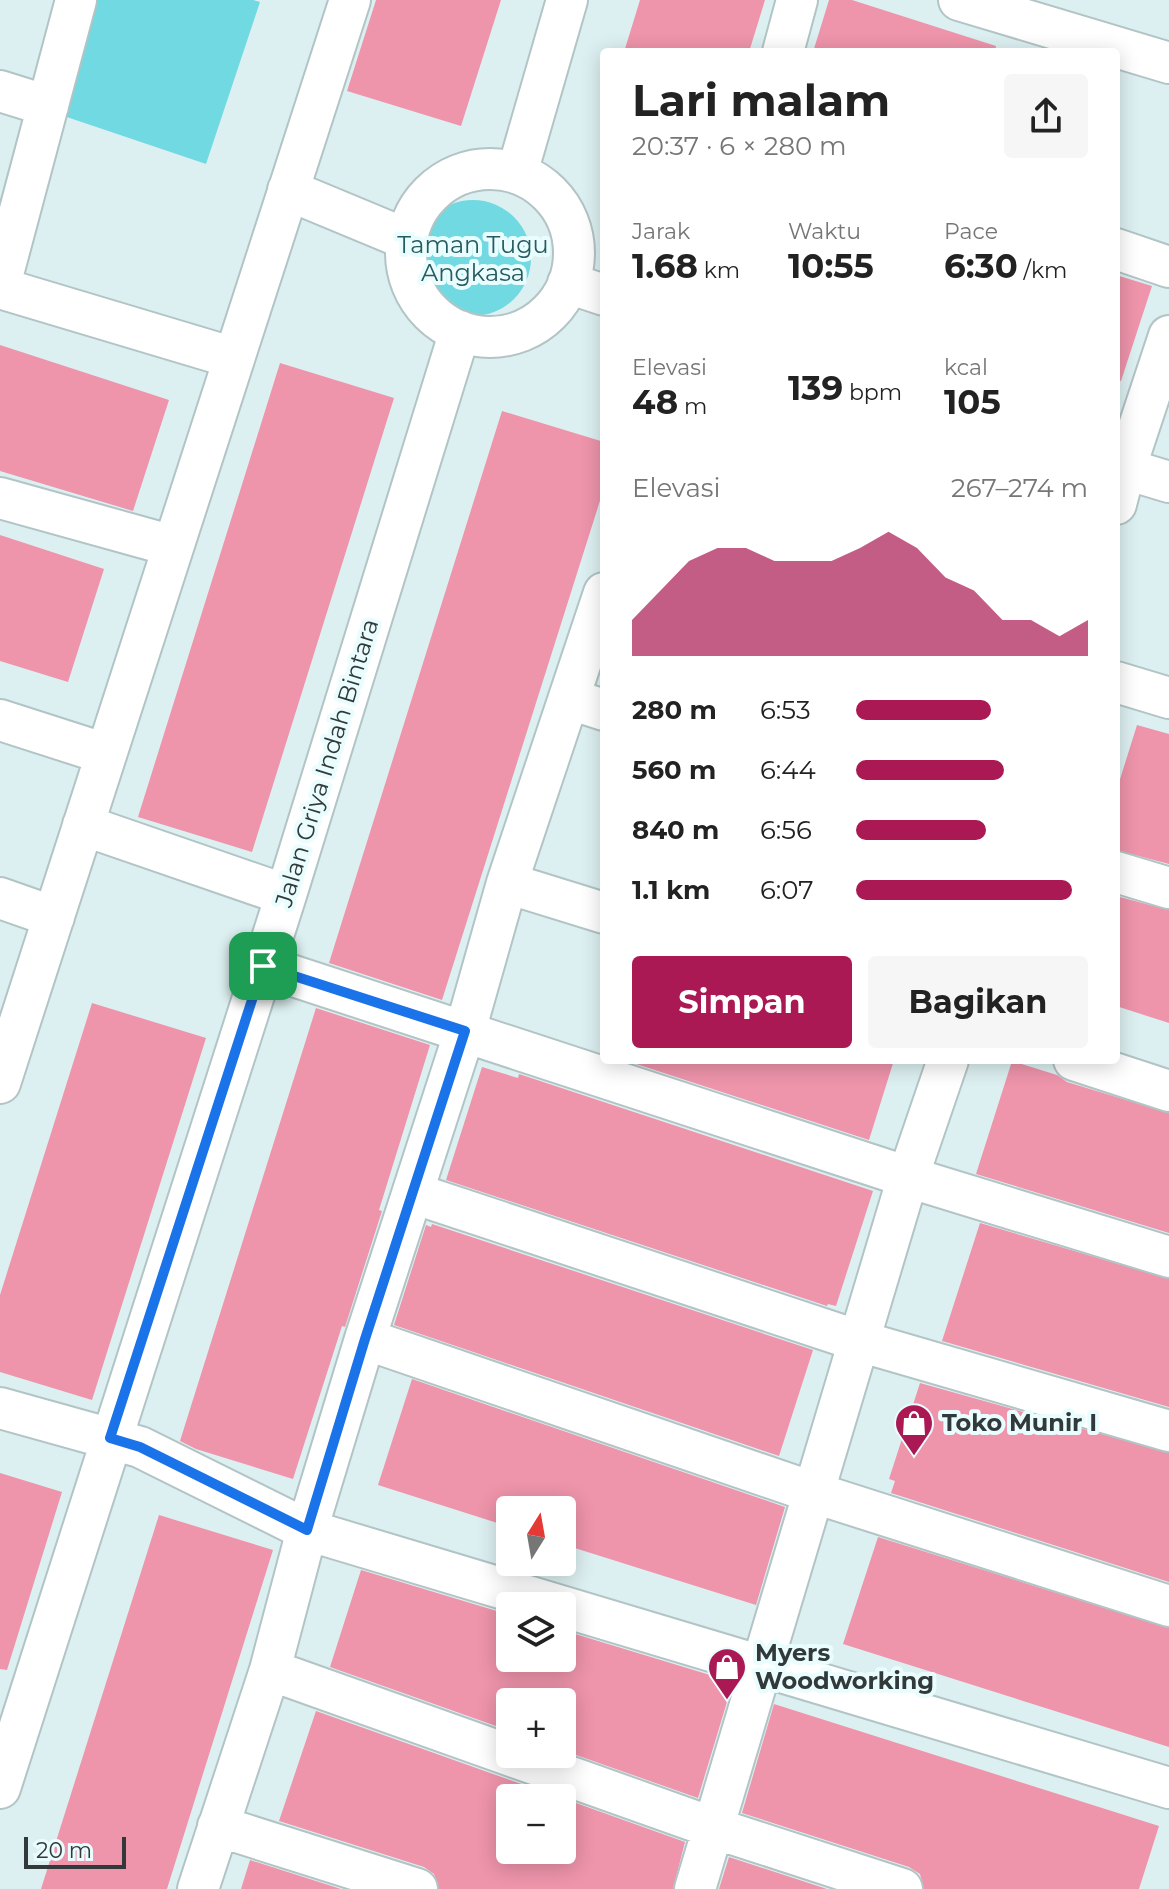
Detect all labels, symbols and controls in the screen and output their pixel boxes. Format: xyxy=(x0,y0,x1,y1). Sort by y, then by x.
text: Lari malam xyxy=(632,73,890,127)
button: share xyxy=(1004,74,1088,158)
text: 20:37 · 6 × 280 m xyxy=(632,130,847,162)
text: Jarak xyxy=(632,218,690,245)
text: Waktu xyxy=(788,218,861,245)
text: Pace xyxy=(944,218,998,245)
park label: Taman Tugu Angkasa xyxy=(397,230,549,287)
text: 1.68 xyxy=(632,245,698,287)
text: 10:55 xyxy=(788,245,874,287)
text: 6:30 xyxy=(944,245,1018,287)
text: km xyxy=(698,257,740,284)
text: /km xyxy=(1018,257,1067,284)
text: Elevasi xyxy=(632,354,707,381)
text: kcal xyxy=(944,354,988,381)
text: 139 xyxy=(788,367,843,409)
text: bpm xyxy=(843,379,902,406)
text: 48 xyxy=(632,381,678,423)
text: 105 xyxy=(944,381,1001,423)
text: m xyxy=(678,393,707,420)
text: Elevasi xyxy=(632,472,720,504)
text: 267–274 m xyxy=(951,472,1088,504)
street label: Jalan Griya Indah Bintara xyxy=(268,615,384,912)
text: 280 m xyxy=(632,694,717,726)
text: 6:53 xyxy=(760,694,811,726)
text: 560 m xyxy=(632,754,716,786)
text: 6:44 xyxy=(760,754,816,786)
text: 840 m xyxy=(632,814,719,846)
text: 6:56 xyxy=(760,814,812,846)
text: 1.1 km xyxy=(632,874,710,906)
text: 6:07 xyxy=(760,874,814,906)
pin xyxy=(229,932,297,1000)
icon: arrive xyxy=(241,944,285,988)
button: Simpan xyxy=(632,956,852,1048)
button: Bagikan xyxy=(868,956,1088,1048)
shop icon: Toko Munir I xyxy=(893,1402,935,1457)
place label: Toko Munir I xyxy=(942,1408,1097,1437)
north arrow xyxy=(496,1496,576,1576)
map controls xyxy=(496,1496,576,1864)
button: layers xyxy=(496,1592,576,1672)
place label: Myers Woodworking xyxy=(755,1638,934,1695)
shop icon: Myers Woodworking xyxy=(706,1646,748,1701)
button: + xyxy=(496,1688,576,1768)
button: − xyxy=(496,1784,576,1864)
scale bar xyxy=(24,1833,126,1869)
text: 20 m xyxy=(36,1837,92,1864)

